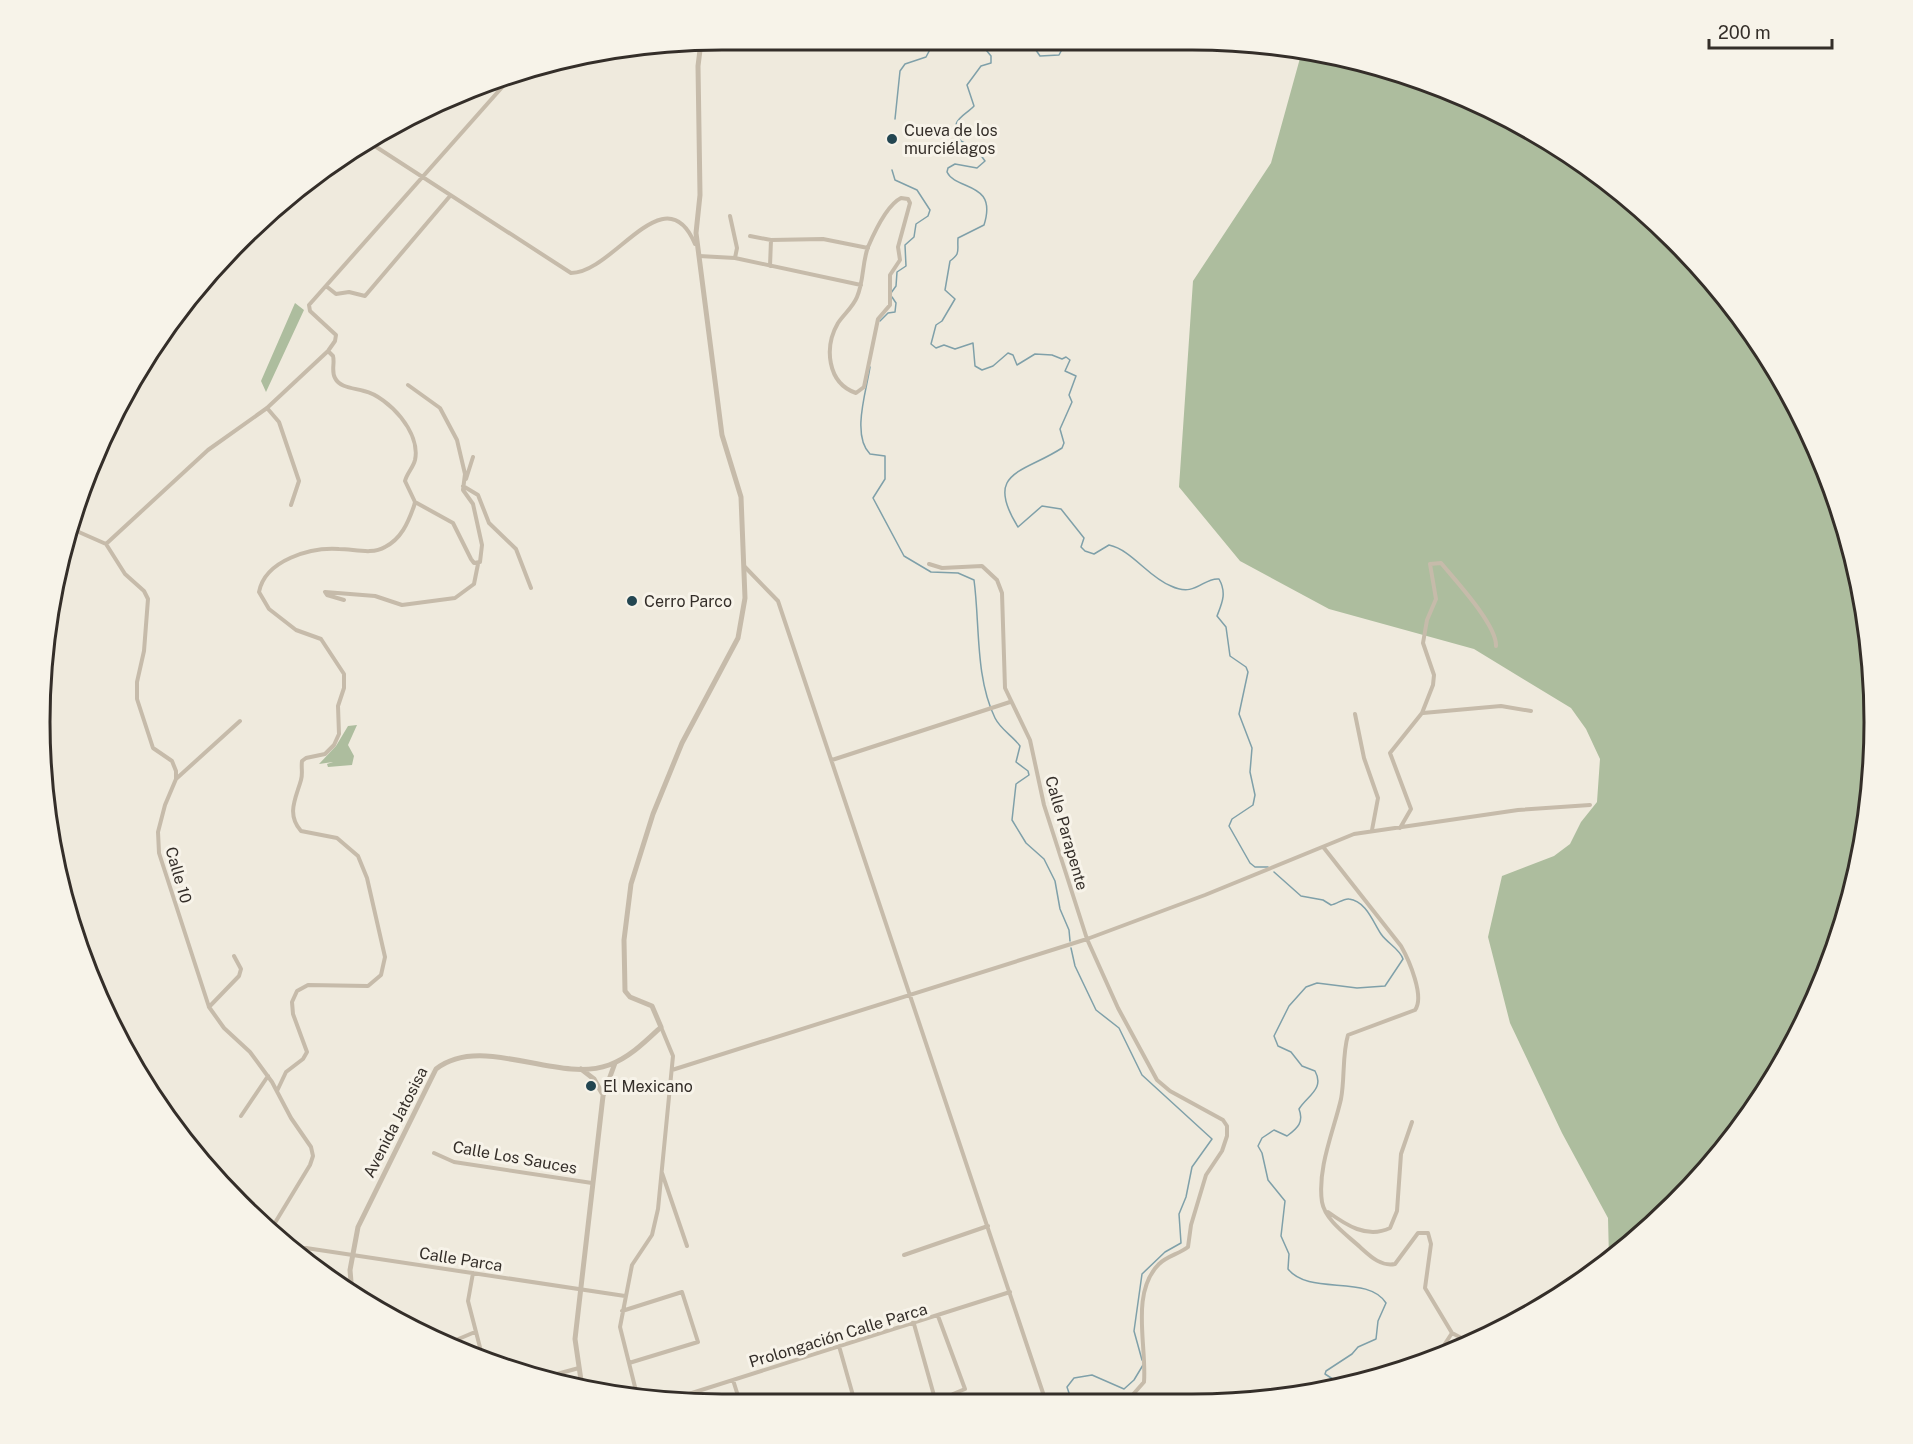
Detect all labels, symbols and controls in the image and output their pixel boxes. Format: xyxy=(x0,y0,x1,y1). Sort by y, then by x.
scale bar xyxy=(1709,12,1832,50)
text: 200 m xyxy=(1718,22,1771,43)
place label: Cueva de los murciélagos xyxy=(904,121,998,158)
marker: Cueva de los murciélagos xyxy=(885,132,899,146)
place label: Cerro Parco xyxy=(644,592,732,611)
marker: Cerro Parco xyxy=(625,594,639,608)
street label: Calle Parapente xyxy=(1041,774,1092,892)
street label: Calle 10 xyxy=(161,845,196,906)
street label: Avenida Jatosisa xyxy=(359,1064,432,1181)
place label: El Mexicano xyxy=(603,1077,693,1096)
marker: El Mexicano xyxy=(584,1079,598,1093)
street label: Calle Los Sauces xyxy=(451,1137,579,1178)
street label: Calle Parca xyxy=(418,1244,504,1275)
street label: Prolongación Calle Parca xyxy=(747,1299,930,1372)

